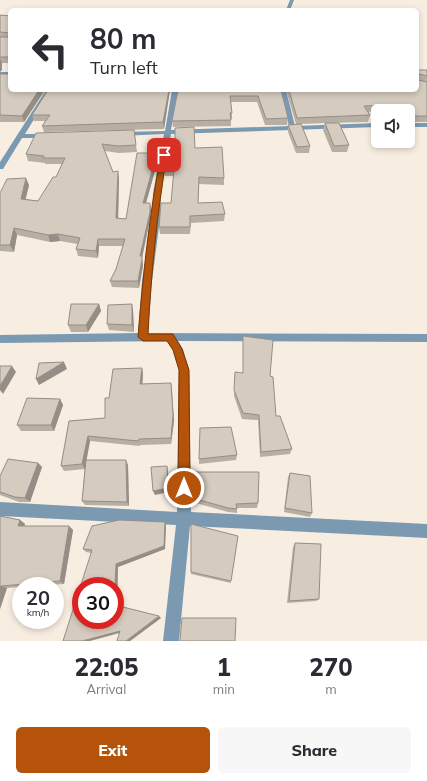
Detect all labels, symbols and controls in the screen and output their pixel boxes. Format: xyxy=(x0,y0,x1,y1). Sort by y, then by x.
text: 80 m xyxy=(90,21,156,56)
icon: left xyxy=(24,24,76,76)
text: Turn left xyxy=(90,56,158,79)
map controls xyxy=(371,104,415,148)
button: sound xyxy=(371,104,415,148)
pin xyxy=(147,138,181,172)
icon: arrive xyxy=(153,144,175,166)
position arrow xyxy=(163,467,205,509)
speed limit sign: 30 xyxy=(72,577,124,629)
text: 20 xyxy=(26,585,50,610)
text: km/h xyxy=(27,606,49,619)
text: 22:05 xyxy=(74,652,138,682)
text: 1 xyxy=(217,652,231,682)
text: 270 xyxy=(309,652,353,682)
text: Arrival xyxy=(86,681,126,697)
text: min xyxy=(213,681,235,697)
text: m xyxy=(325,681,337,697)
button: Exit xyxy=(16,727,210,773)
button: Share xyxy=(218,727,411,773)

